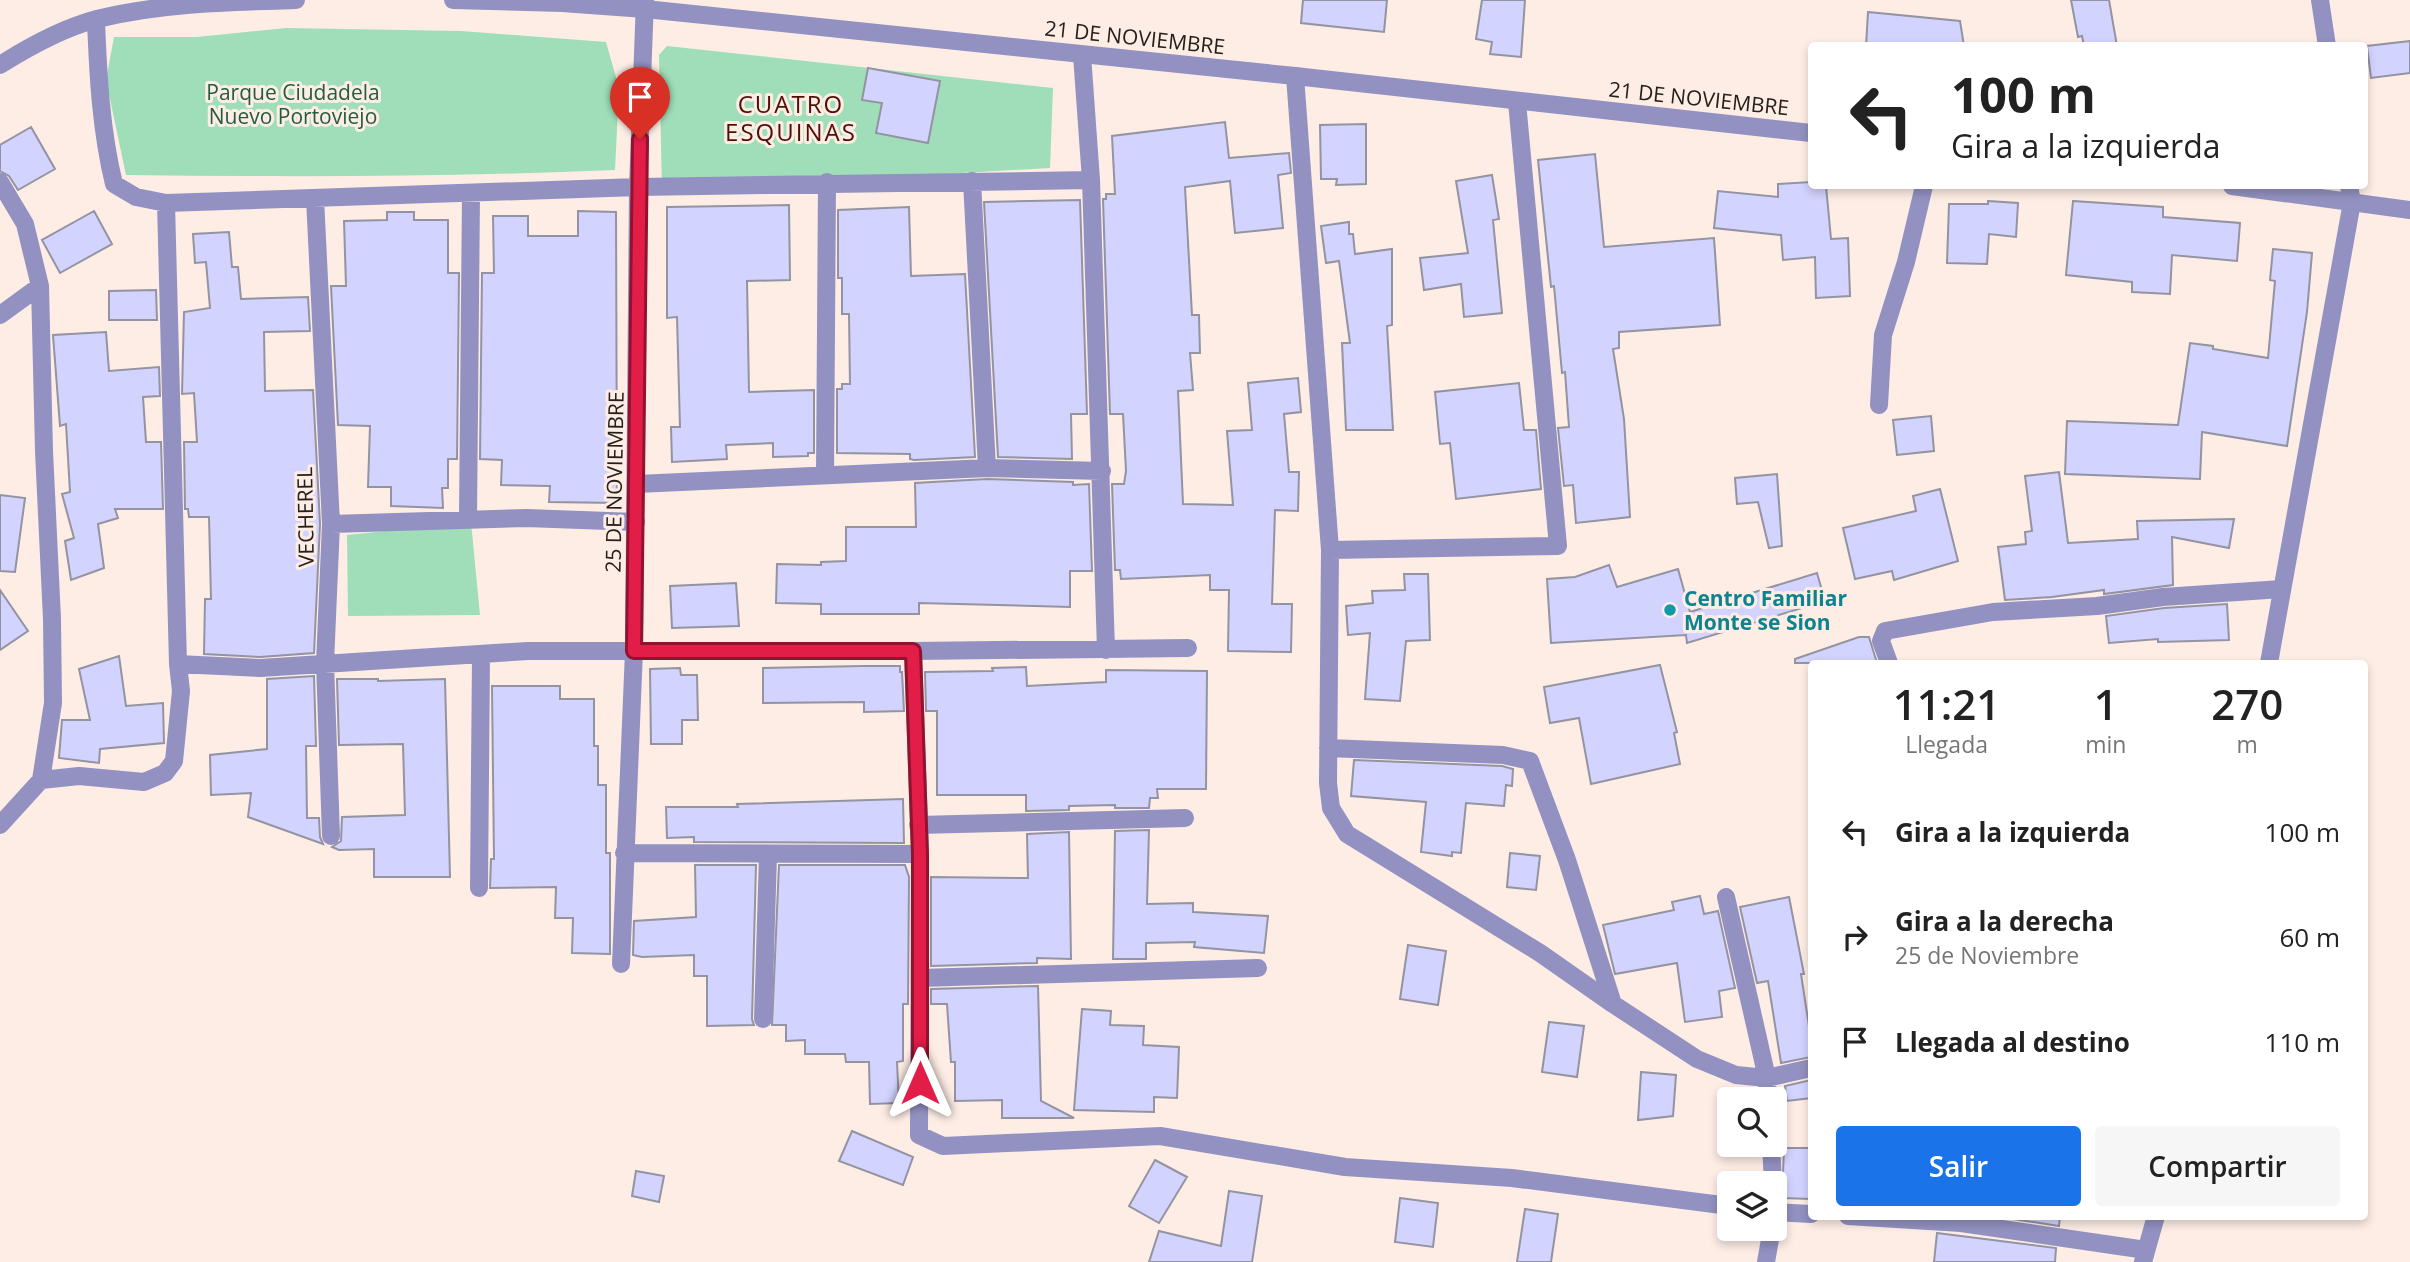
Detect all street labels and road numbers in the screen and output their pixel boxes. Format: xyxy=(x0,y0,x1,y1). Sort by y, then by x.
street label: 21 DE NOVIEMBRE xyxy=(1043,14,1227,60)
street label: 21 DE NOVIEMBRE xyxy=(1607,75,1791,121)
street label: 25 DE NOVIEMBRE xyxy=(598,391,630,573)
street label: VECHEREL xyxy=(290,467,320,567)

